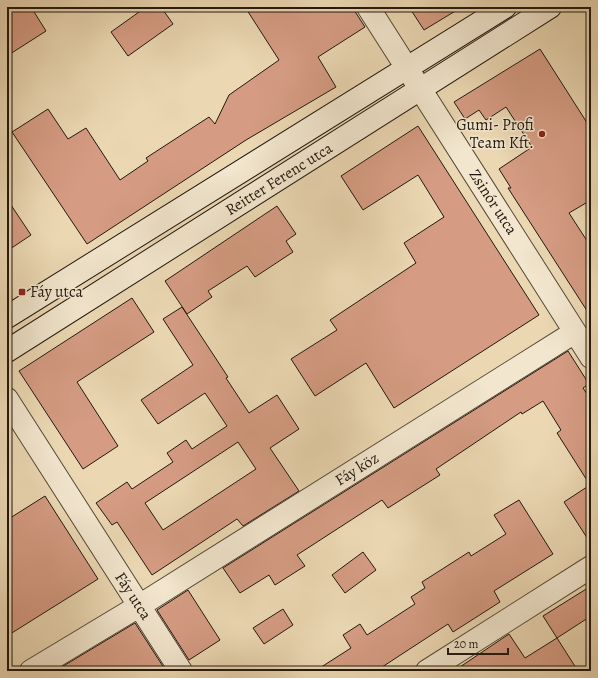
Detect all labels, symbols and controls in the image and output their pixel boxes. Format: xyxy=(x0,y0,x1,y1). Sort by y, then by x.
place label: Gumi- Profi Team Kft. xyxy=(456,114,534,154)
marker: Gumi- Profi Team Kft. xyxy=(537,129,547,139)
street label: Reitter Ferenc utca xyxy=(221,137,337,221)
street label: Zsinór utca xyxy=(464,165,523,240)
place label: Fáy utca xyxy=(30,281,84,303)
marker: Fáy utca xyxy=(17,287,27,297)
street label: Fáy köz xyxy=(331,447,383,491)
street label: Fáy utca xyxy=(109,568,157,625)
scale bar xyxy=(448,630,508,656)
text: 20 m xyxy=(454,636,478,652)

